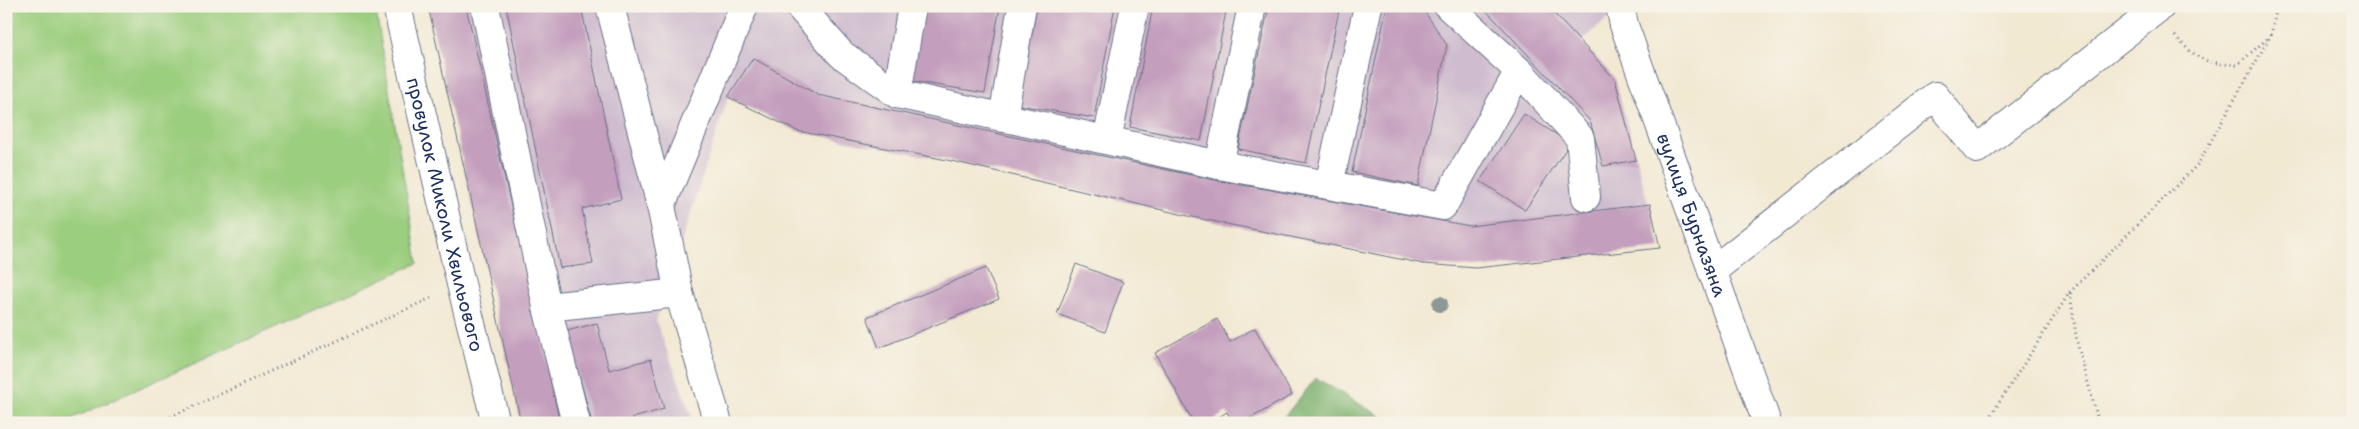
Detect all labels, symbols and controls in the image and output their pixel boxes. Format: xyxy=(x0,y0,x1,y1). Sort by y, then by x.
street label: провулок Миколи Хвильового xyxy=(401,75,490,354)
street label: вулиця Бурназяна xyxy=(1651,129,1733,300)

